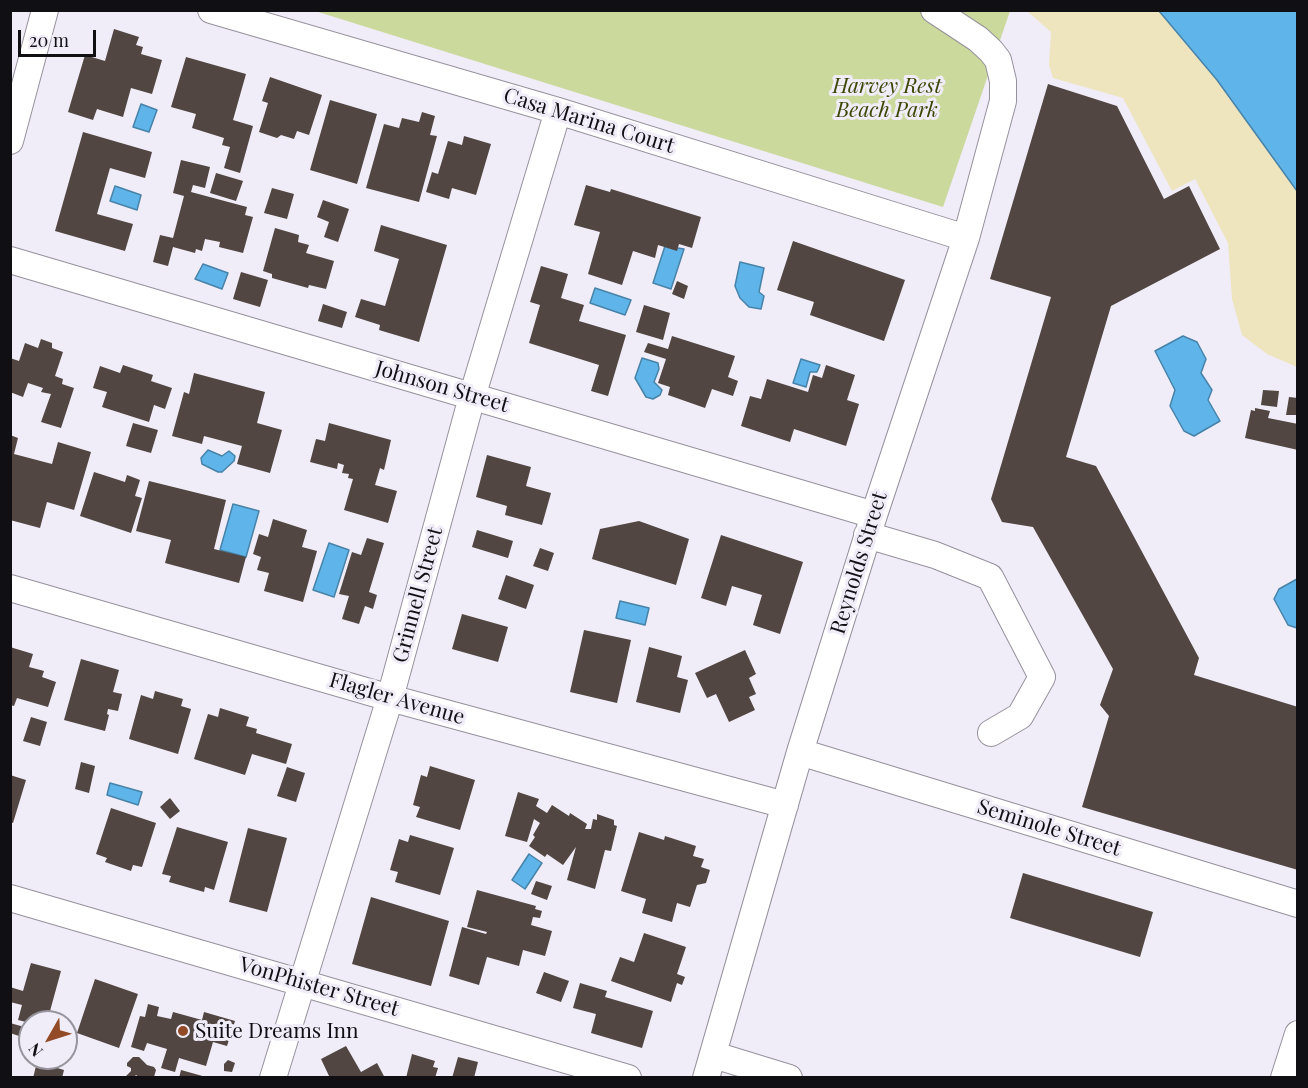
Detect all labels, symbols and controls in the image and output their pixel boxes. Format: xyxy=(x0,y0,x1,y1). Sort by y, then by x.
scale bar xyxy=(21,18,99,56)
text: 20 m xyxy=(29,28,69,52)
park label: Harvey Rest Beach Park xyxy=(833,73,941,123)
street label: Casa Marina Court xyxy=(501,83,677,159)
street label: Johnson Street xyxy=(372,356,512,418)
street label: Reynolds Street xyxy=(825,489,893,637)
street label: Grinnell Street xyxy=(388,524,448,666)
street label: Flagler Avenue xyxy=(326,668,468,730)
street label: Seminole Street xyxy=(974,794,1124,862)
street label: VonPhister Street xyxy=(236,952,402,1022)
north arrow xyxy=(18,1010,78,1070)
place label: Suite Dreams Inn xyxy=(195,1018,359,1044)
marker: Suite Dreams Inn xyxy=(176,1024,190,1038)
text: N xyxy=(23,1039,47,1061)

